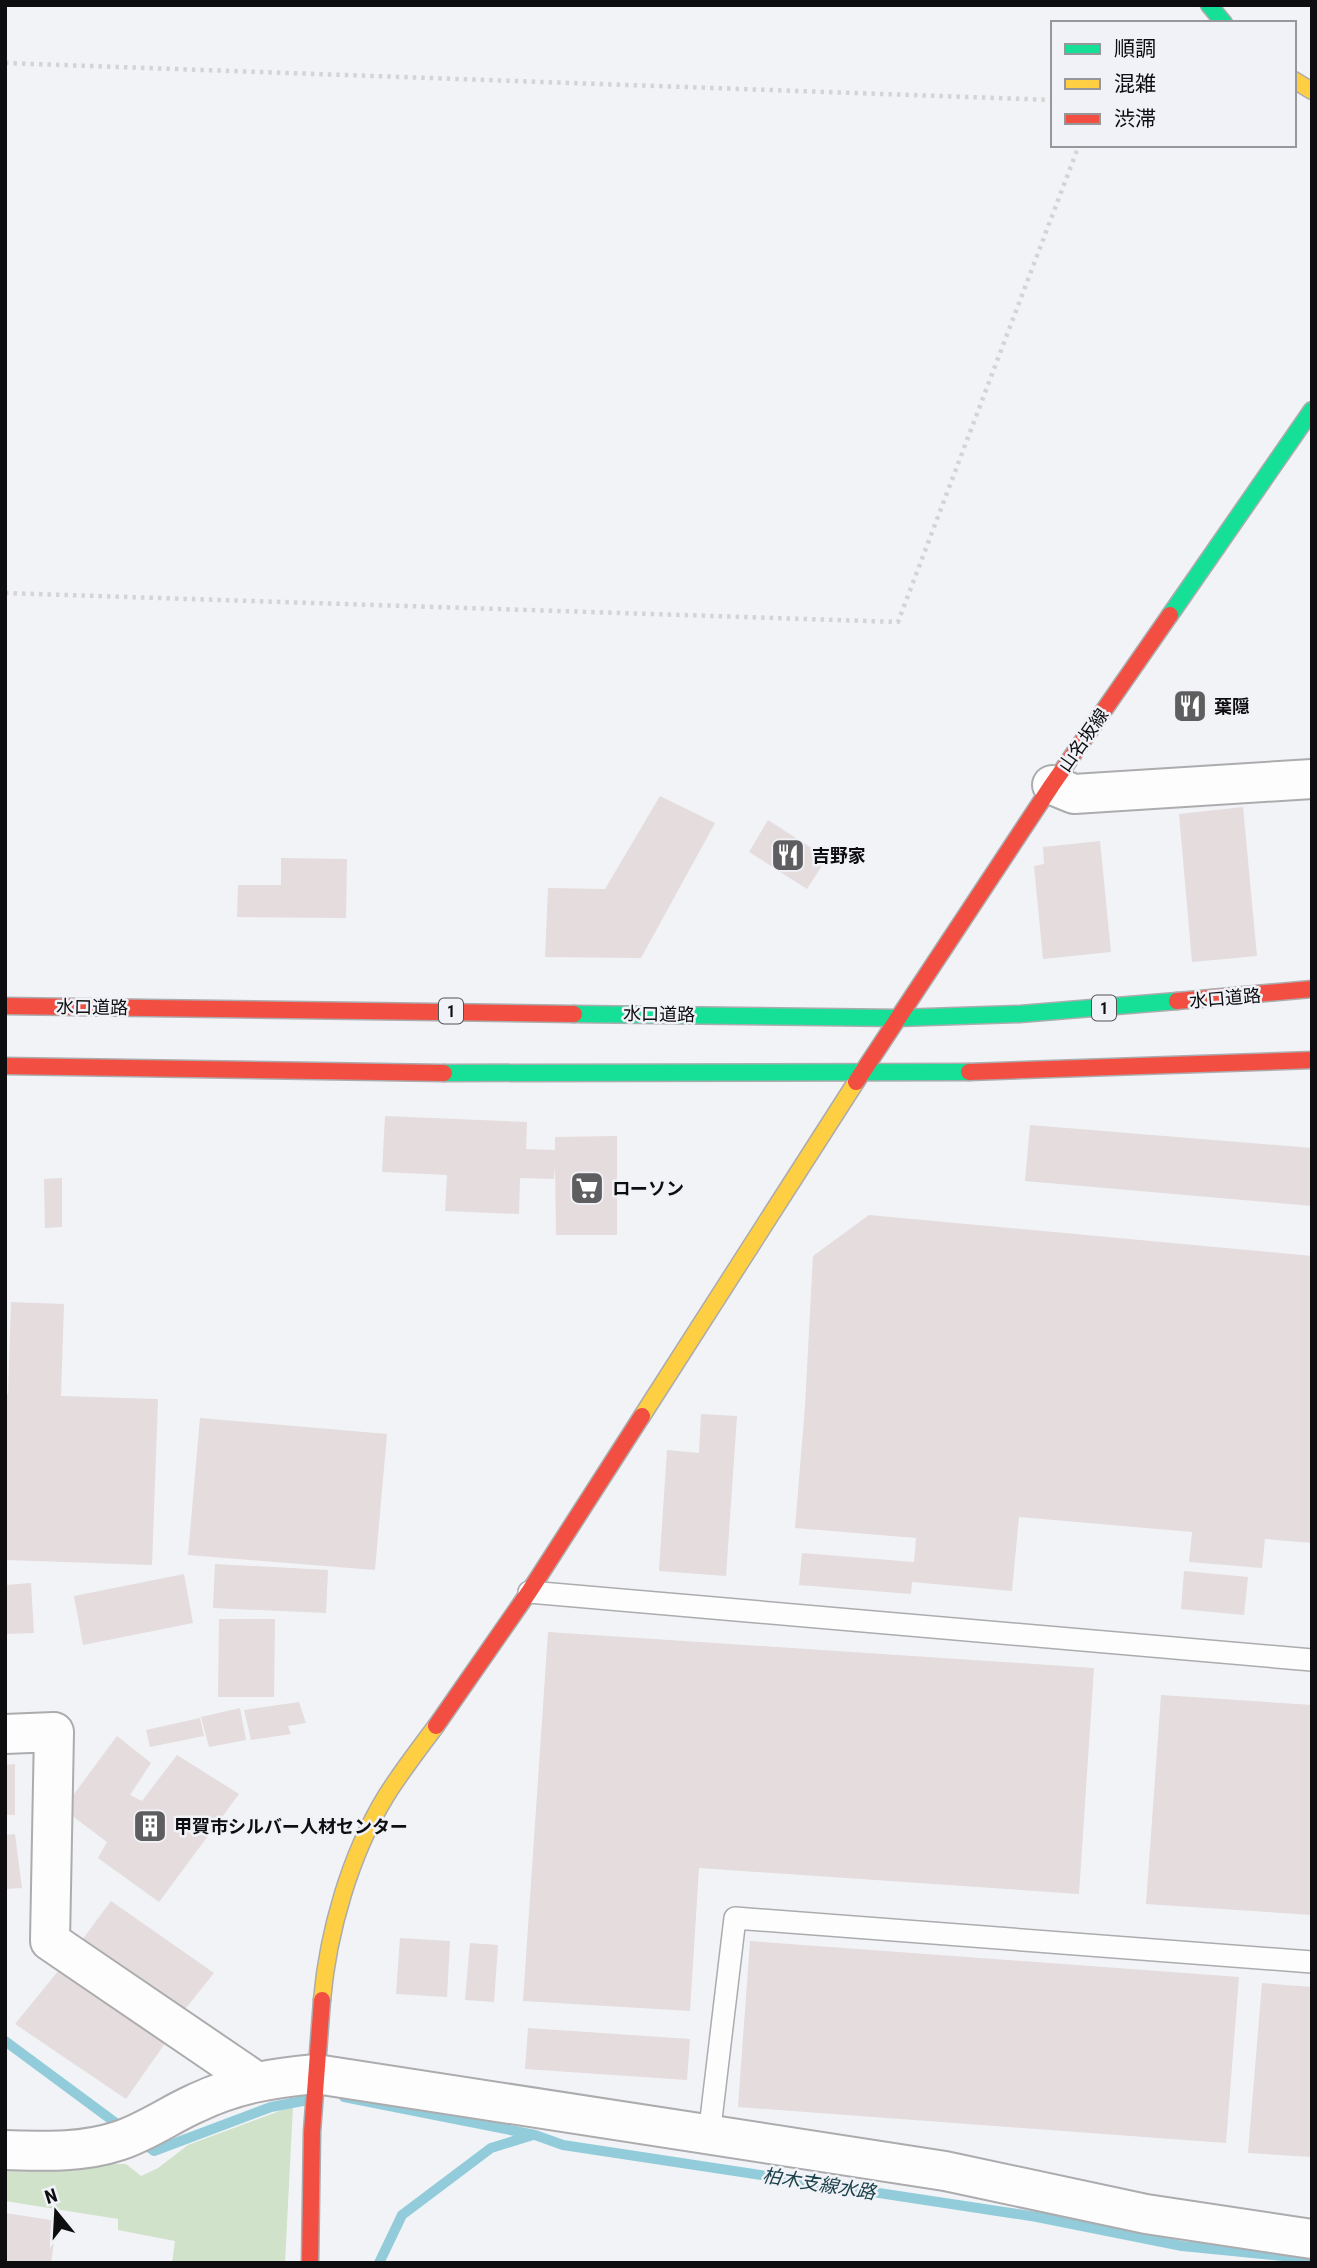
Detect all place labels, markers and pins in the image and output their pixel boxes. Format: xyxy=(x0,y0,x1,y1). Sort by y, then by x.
restaurant icon: 葉隠 xyxy=(1171,687,1209,725)
place label: 葉隠 xyxy=(1214,696,1250,717)
restaurant icon: 吉野家 xyxy=(769,836,807,874)
place label: 吉野家 xyxy=(812,845,866,866)
supermarket icon: ローソン xyxy=(568,1169,606,1207)
place label: ローソン xyxy=(612,1178,684,1199)
building icon: 甲賀市シルバー人材センター xyxy=(131,1807,169,1845)
place label: 甲賀市シルバー人材センター xyxy=(174,1816,408,1837)

